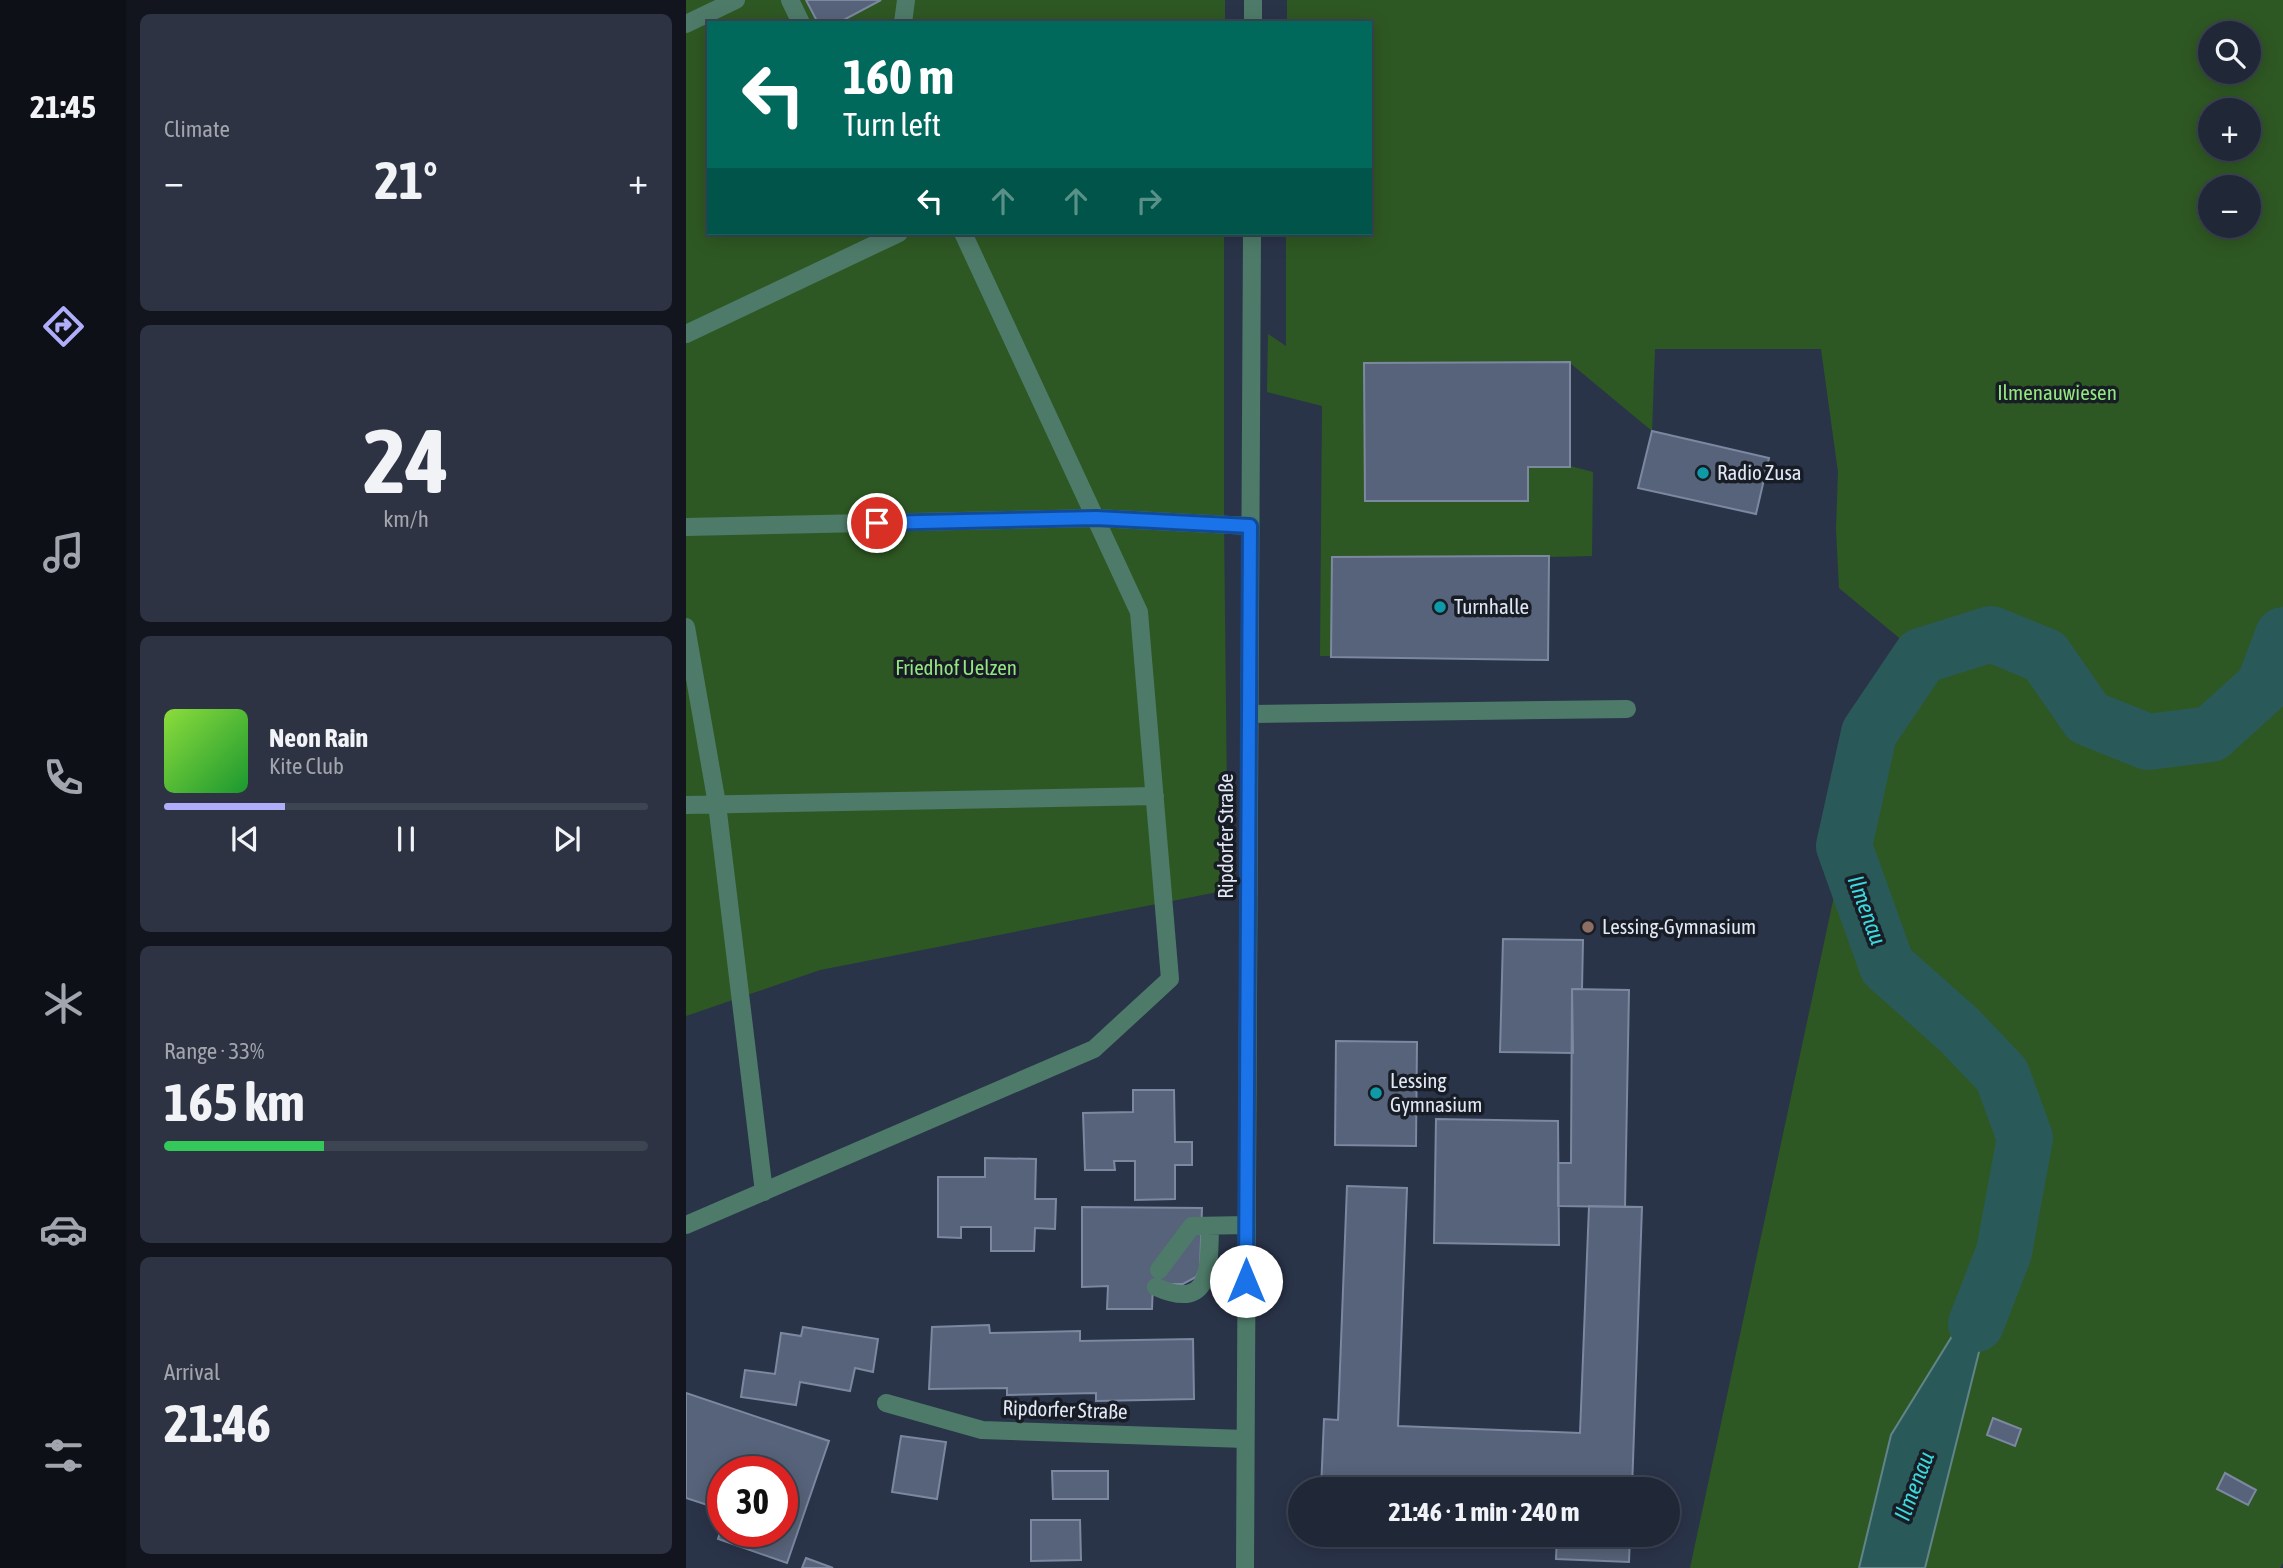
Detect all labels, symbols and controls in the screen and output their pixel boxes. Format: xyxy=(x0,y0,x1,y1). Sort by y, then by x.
map controls xyxy=(2198,21,2261,238)
button: search xyxy=(2198,21,2261,84)
text: 160 m xyxy=(843,48,954,104)
icon: left xyxy=(728,49,819,140)
text: 21:45 xyxy=(30,88,96,125)
button: + xyxy=(2198,98,2261,161)
text: Turn left xyxy=(843,106,941,143)
text: Climate xyxy=(164,116,230,142)
text: 21° xyxy=(374,150,438,210)
text: − xyxy=(164,159,184,202)
text: + xyxy=(628,159,648,202)
button: − xyxy=(2198,175,2261,238)
icon: left xyxy=(911,182,949,220)
icon: ahead xyxy=(984,182,1022,220)
icon: ahead xyxy=(1057,182,1095,220)
icon: right xyxy=(1130,182,1168,220)
icon: directions xyxy=(39,302,88,351)
park label: Ilmenauwiesen xyxy=(1997,380,2117,404)
text: 24 xyxy=(363,408,449,512)
place label: Radio Zusa xyxy=(1717,460,1802,484)
marker: Radio Zusa xyxy=(1695,465,1711,481)
pin xyxy=(847,493,907,553)
icon: arrive xyxy=(858,504,896,542)
text: km/h xyxy=(383,506,429,532)
icon: music xyxy=(39,528,88,577)
place label: Turnhalle xyxy=(1454,594,1529,618)
marker: Turnhalle xyxy=(1432,599,1448,615)
park label: Friedhof Uelzen xyxy=(895,655,1017,679)
text: Neon Rain xyxy=(269,723,368,753)
icon: phone xyxy=(39,753,88,802)
text: Kite Club xyxy=(269,753,344,779)
street label: Ripdorfer Straße xyxy=(1213,773,1237,899)
icon: previous xyxy=(226,820,264,858)
icon: pause xyxy=(387,820,425,858)
icon: next xyxy=(548,820,586,858)
water label: Ilmenau xyxy=(1842,872,1892,948)
place label: Lessing-Gymnasium xyxy=(1602,914,1756,938)
marker: Lessing-Gymnasium xyxy=(1580,919,1596,935)
icon: climate xyxy=(39,979,88,1028)
text: Range · 33% xyxy=(164,1038,264,1064)
place label: Lessing Gymnasium xyxy=(1390,1068,1482,1116)
text: 165 km xyxy=(164,1072,305,1132)
marker: Lessing Gymnasium xyxy=(1368,1085,1384,1101)
icon: car xyxy=(39,1205,88,1254)
position arrow xyxy=(1209,1244,1283,1318)
text: Arrival xyxy=(164,1359,220,1385)
text: 21:46 xyxy=(164,1393,271,1453)
street label: Ripdorfer Straße xyxy=(1002,1395,1128,1423)
icon: filters xyxy=(39,1431,88,1480)
water label: Ilmenau xyxy=(1889,1448,1939,1524)
speed limit sign: 30 xyxy=(707,1456,798,1547)
text: 21:46 · 1 min · 240 m xyxy=(1389,1497,1579,1527)

